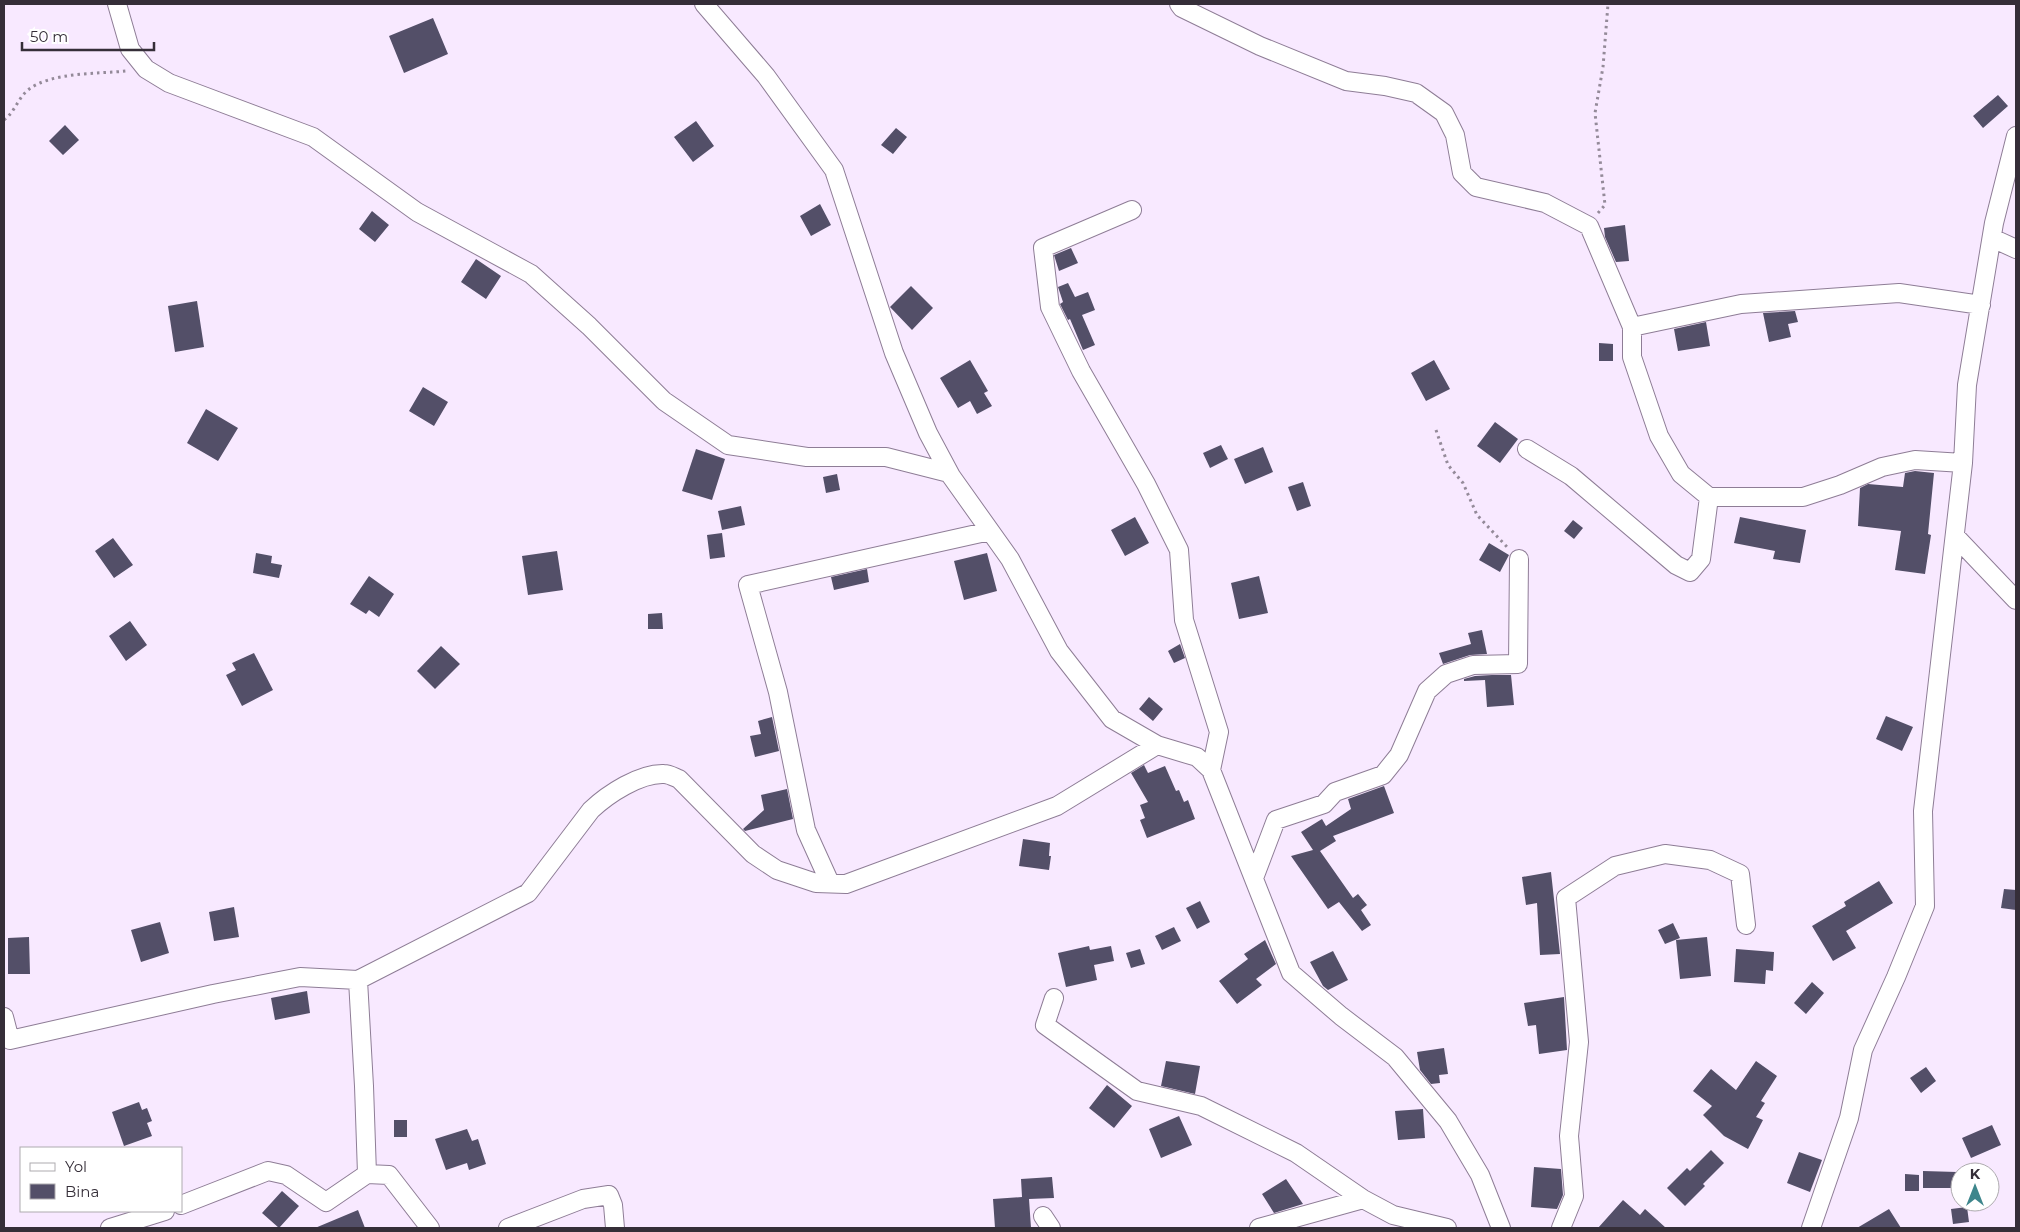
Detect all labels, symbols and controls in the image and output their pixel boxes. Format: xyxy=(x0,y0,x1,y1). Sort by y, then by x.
scale bar xyxy=(22,20,155,52)
text: 50 m xyxy=(30,27,68,46)
legend xyxy=(20,1147,182,1212)
text: Yol xyxy=(65,1157,87,1176)
north arrow xyxy=(1950,1162,2000,1212)
text: K xyxy=(1970,1165,1981,1183)
text: Bina xyxy=(65,1182,99,1201)

